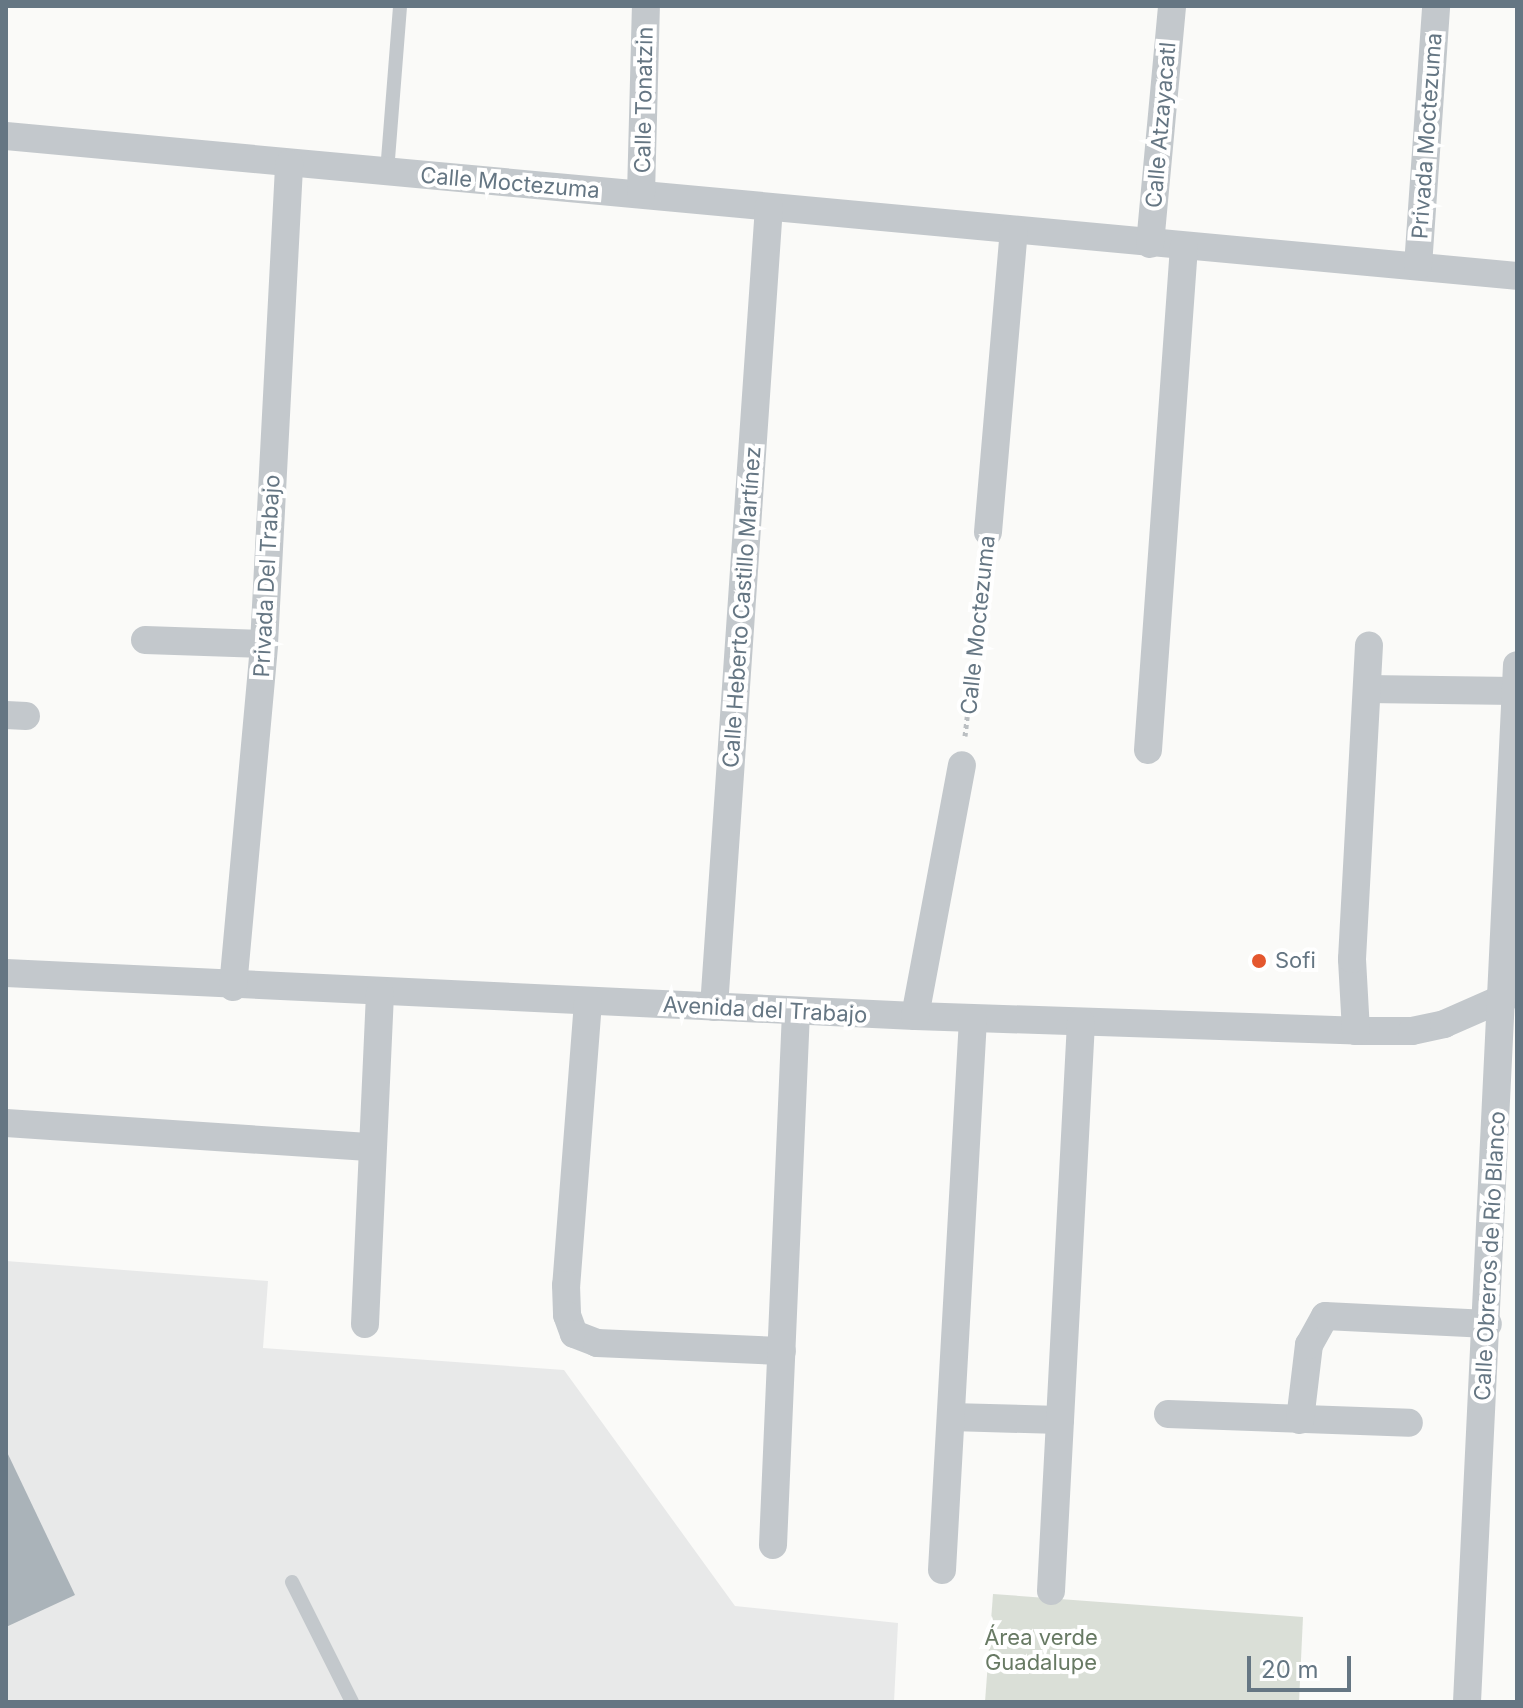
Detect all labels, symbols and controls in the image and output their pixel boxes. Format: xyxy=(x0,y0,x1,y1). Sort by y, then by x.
street label: Calle Tonatzin xyxy=(630,26,658,174)
street label: Privada Moctezuma xyxy=(1407,32,1447,240)
street label: Calle Atzayacatl xyxy=(1141,41,1181,209)
street label: Calle Moctezuma xyxy=(419,162,601,204)
street label: Calle Heberto Castillo Martínez xyxy=(718,445,766,769)
street label: Privada Del Trabajo xyxy=(249,474,285,678)
street label: Calle Moctezuma xyxy=(955,534,1001,716)
place label: Sofi xyxy=(1275,948,1316,974)
marker: Sofi xyxy=(1250,952,1268,970)
street label: Avenida del Trabajo xyxy=(662,991,868,1029)
street label: Calle Obreros de Río Blanco xyxy=(1469,1110,1511,1402)
park label: Área verde Guadalupe xyxy=(984,1624,1098,1676)
scale bar xyxy=(1251,1640,1355,1690)
text: 20 m xyxy=(1261,1655,1319,1684)

